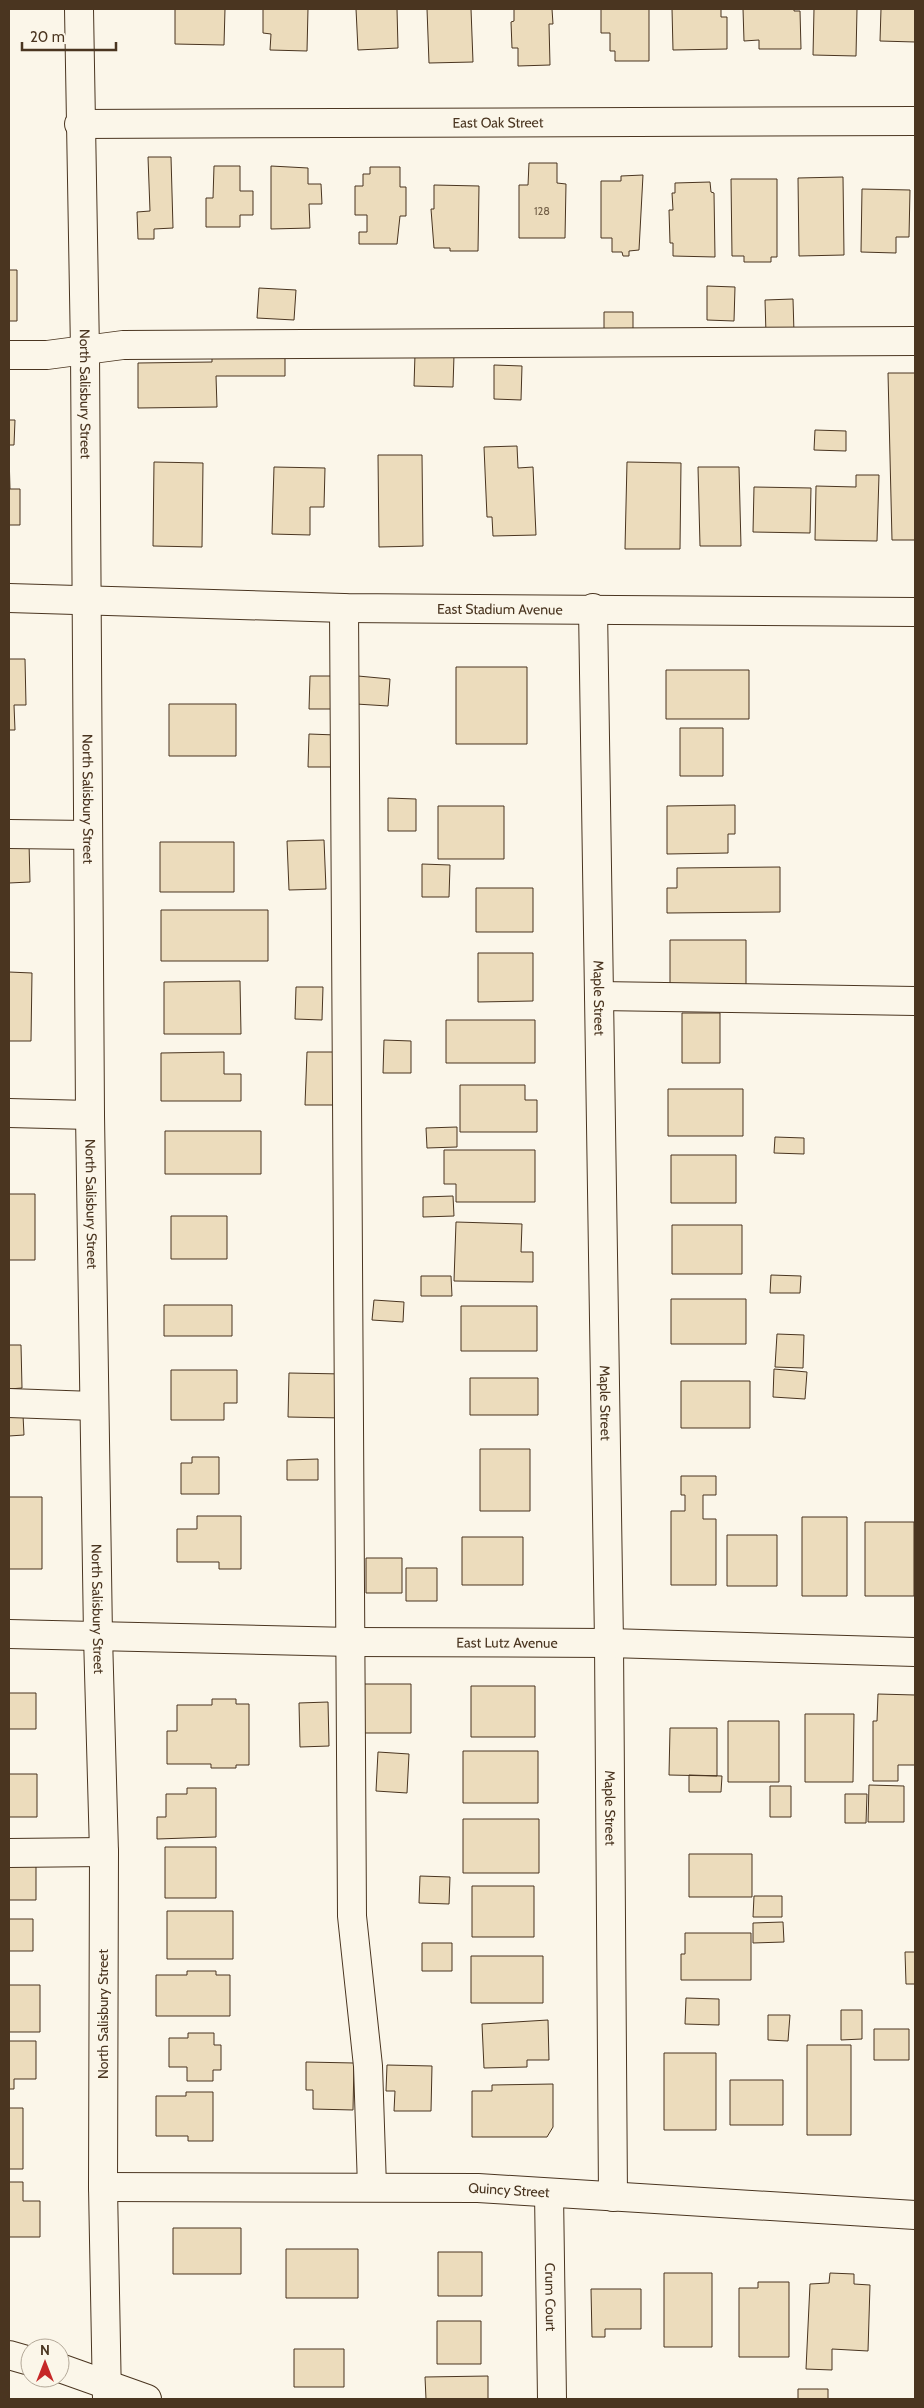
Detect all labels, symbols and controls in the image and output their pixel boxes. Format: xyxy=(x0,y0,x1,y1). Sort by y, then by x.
scale bar xyxy=(22,20,116,52)
text: 20 m xyxy=(30,28,65,46)
street label: East Oak Street xyxy=(452,113,544,132)
house number: 128 xyxy=(534,204,550,218)
street label: North Salisbury Street xyxy=(76,329,95,459)
street label: East Stadium Avenue xyxy=(437,600,563,619)
street label: North Salisbury Street xyxy=(79,734,97,864)
street label: Maple Street xyxy=(589,960,609,1036)
street label: North Salisbury Street xyxy=(81,1139,101,1269)
street label: Maple Street xyxy=(596,1365,615,1441)
street label: North Salisbury Street xyxy=(88,1544,108,1674)
street label: East Lutz Avenue xyxy=(456,1633,558,1652)
street label: Maple Street xyxy=(601,1770,619,1846)
street label: North Salisbury Street xyxy=(94,1949,112,2079)
street label: Quincy Street xyxy=(468,2179,550,2201)
street label: Crum Court xyxy=(541,2263,560,2332)
north arrow xyxy=(20,2338,70,2388)
text: N xyxy=(40,2341,50,2359)

